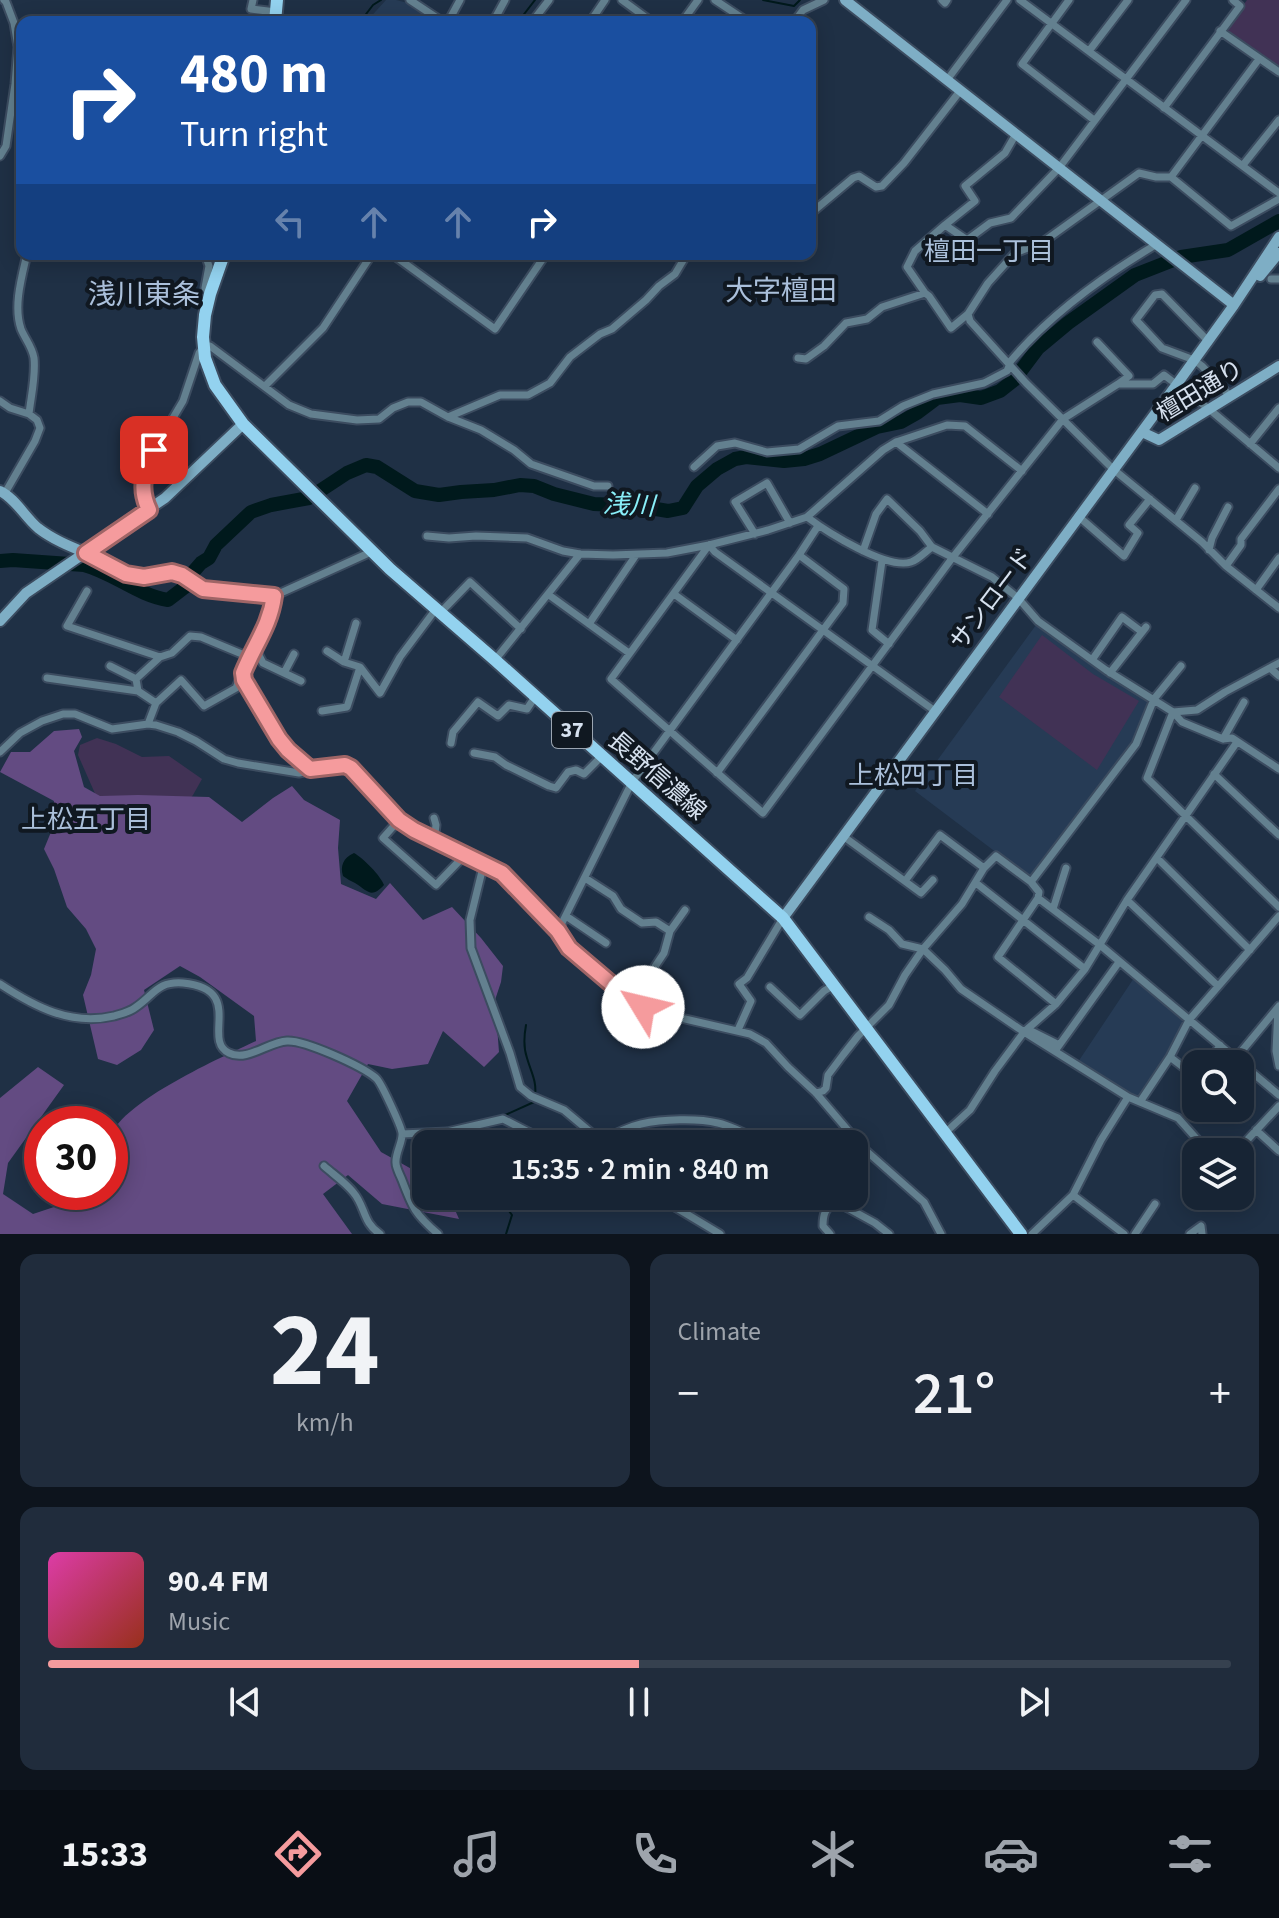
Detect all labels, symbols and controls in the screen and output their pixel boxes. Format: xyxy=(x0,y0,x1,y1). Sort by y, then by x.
text: 480 m xyxy=(180,35,328,114)
icon: right xyxy=(48,48,152,152)
text: Turn right xyxy=(180,109,328,160)
icon: left xyxy=(268,200,312,244)
icon: ahead xyxy=(352,200,396,244)
icon: ahead xyxy=(436,200,480,244)
icon: right xyxy=(520,200,564,244)
district label: 檀田一丁目 xyxy=(924,233,1054,270)
district label: 大字檀田 xyxy=(725,271,837,311)
district label: 浅川東条 xyxy=(88,275,200,315)
street label: 檀田通り xyxy=(1150,351,1250,431)
pin xyxy=(120,416,188,484)
icon: arrive xyxy=(132,428,176,472)
water label: 浅川 xyxy=(602,485,659,525)
street label: サンロード xyxy=(942,541,1042,657)
road number: 37 xyxy=(552,712,592,748)
street label: 長野信濃線 xyxy=(600,723,714,829)
district label: 上松四丁目 xyxy=(848,757,978,794)
district label: 上松五丁目 xyxy=(21,801,151,838)
position arrow xyxy=(601,965,685,1049)
map controls xyxy=(1182,1050,1254,1210)
button: search xyxy=(1182,1050,1254,1122)
speed limit sign: 30 xyxy=(24,1106,128,1210)
button: layers xyxy=(1182,1138,1254,1210)
text: 15:35 · 2 min · 840 m xyxy=(510,1148,770,1191)
text: 24 xyxy=(270,1278,380,1426)
text: Climate xyxy=(678,1313,761,1350)
text: 21° xyxy=(913,1352,995,1437)
text: − xyxy=(678,1363,699,1426)
text: + xyxy=(1209,1363,1231,1426)
text: km/h xyxy=(296,1404,354,1441)
text: 90.4 FM xyxy=(168,1560,269,1603)
text: Music xyxy=(168,1603,230,1640)
icon: previous xyxy=(223,1680,267,1724)
icon: pause xyxy=(617,1680,661,1724)
icon: next xyxy=(1012,1680,1056,1724)
icon: directions xyxy=(270,1826,326,1882)
icon: music xyxy=(449,1826,505,1882)
icon: phone xyxy=(627,1826,683,1882)
icon: climate xyxy=(805,1826,861,1882)
icon: car xyxy=(983,1826,1039,1882)
icon: filters xyxy=(1162,1826,1218,1882)
text: 15:33 xyxy=(61,1829,148,1880)

